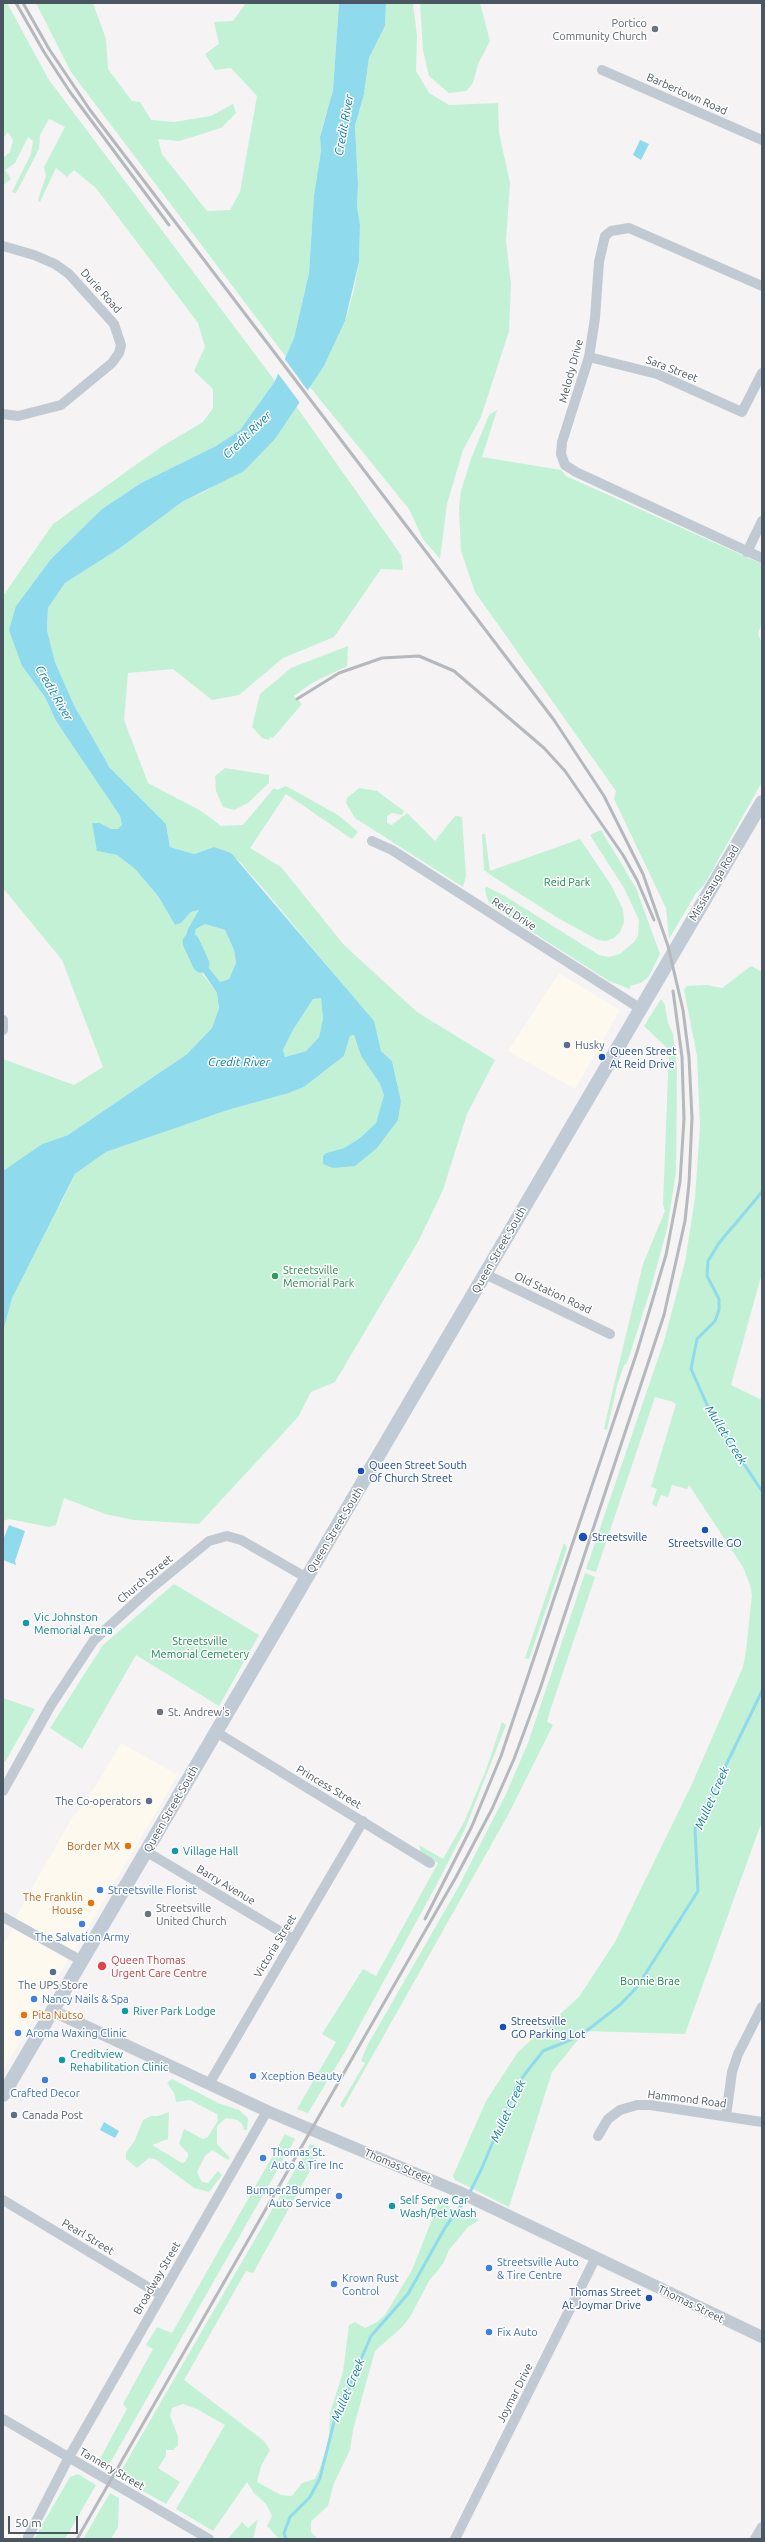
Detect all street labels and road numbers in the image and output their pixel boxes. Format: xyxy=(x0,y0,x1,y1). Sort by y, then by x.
street label: Barbertown Road xyxy=(645,70,729,118)
street label: Durie Road xyxy=(78,266,124,316)
street label: Melody Drive xyxy=(556,338,586,404)
street label: Sara Street xyxy=(644,353,700,385)
street label: Mississauga Road xyxy=(686,843,742,923)
street label: Reid Drive xyxy=(489,895,539,933)
street label: Queen Street South xyxy=(469,1204,529,1296)
street label: Old Station Road xyxy=(512,1269,594,1317)
street label: Queen Street South xyxy=(304,1485,366,1575)
street label: Church Street xyxy=(115,1552,175,1606)
street label: Princess Street xyxy=(294,1762,364,1812)
street label: Queen Street South xyxy=(141,1763,201,1855)
street label: Barry Avenue xyxy=(194,1862,258,1908)
street label: Victoria Street xyxy=(251,1912,299,1980)
street label: Hammond Road xyxy=(647,2088,727,2110)
street label: Thomas Street xyxy=(362,2146,434,2186)
street label: Pearl Street xyxy=(60,2216,116,2258)
street label: Broadway Street xyxy=(131,2239,183,2317)
street label: Thomas Street xyxy=(656,2282,726,2326)
street label: Joymar Drive xyxy=(494,2361,536,2425)
street label: Tannery Street xyxy=(77,2445,147,2493)

